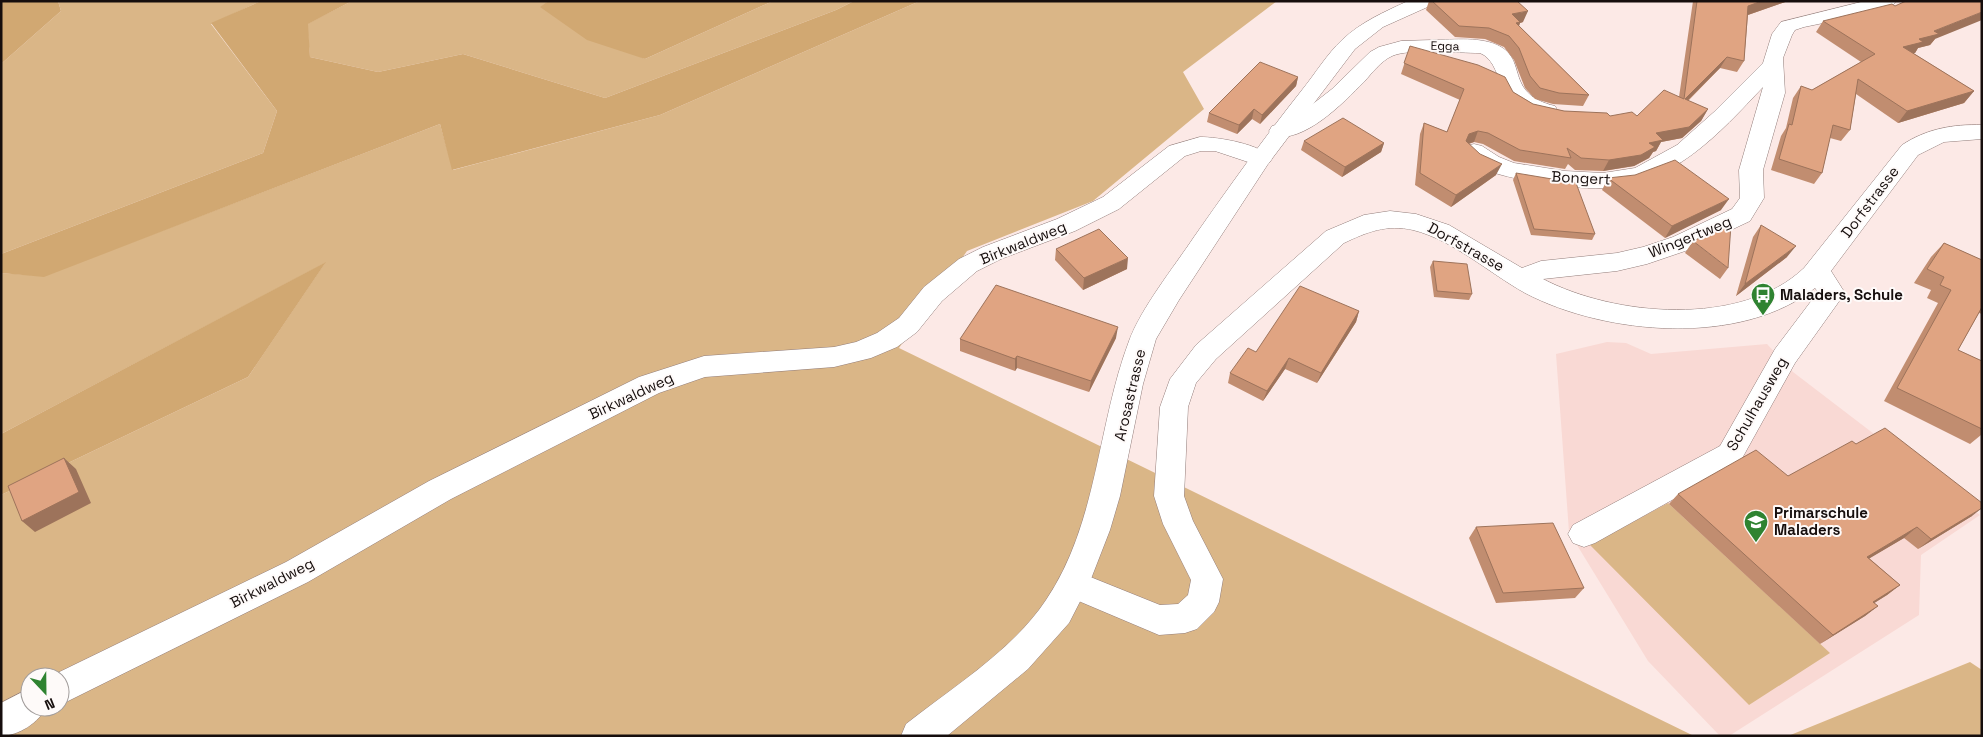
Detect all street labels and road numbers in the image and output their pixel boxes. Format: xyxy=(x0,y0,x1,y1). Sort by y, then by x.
street label: Egga xyxy=(1430,38,1460,54)
street label: Dorfstrasse xyxy=(1837,162,1903,241)
street label: Bongert xyxy=(1551,166,1611,189)
street label: Wingertweg xyxy=(1646,211,1734,262)
street label: Birkwaldweg xyxy=(977,217,1069,268)
street label: Dorfstrasse xyxy=(1425,218,1508,275)
street label: Arosastrasse xyxy=(1110,347,1149,443)
street label: Schulhausweg xyxy=(1722,354,1791,454)
street label: Birkwaldweg xyxy=(585,368,676,424)
street label: Birkwaldweg xyxy=(227,553,317,612)

